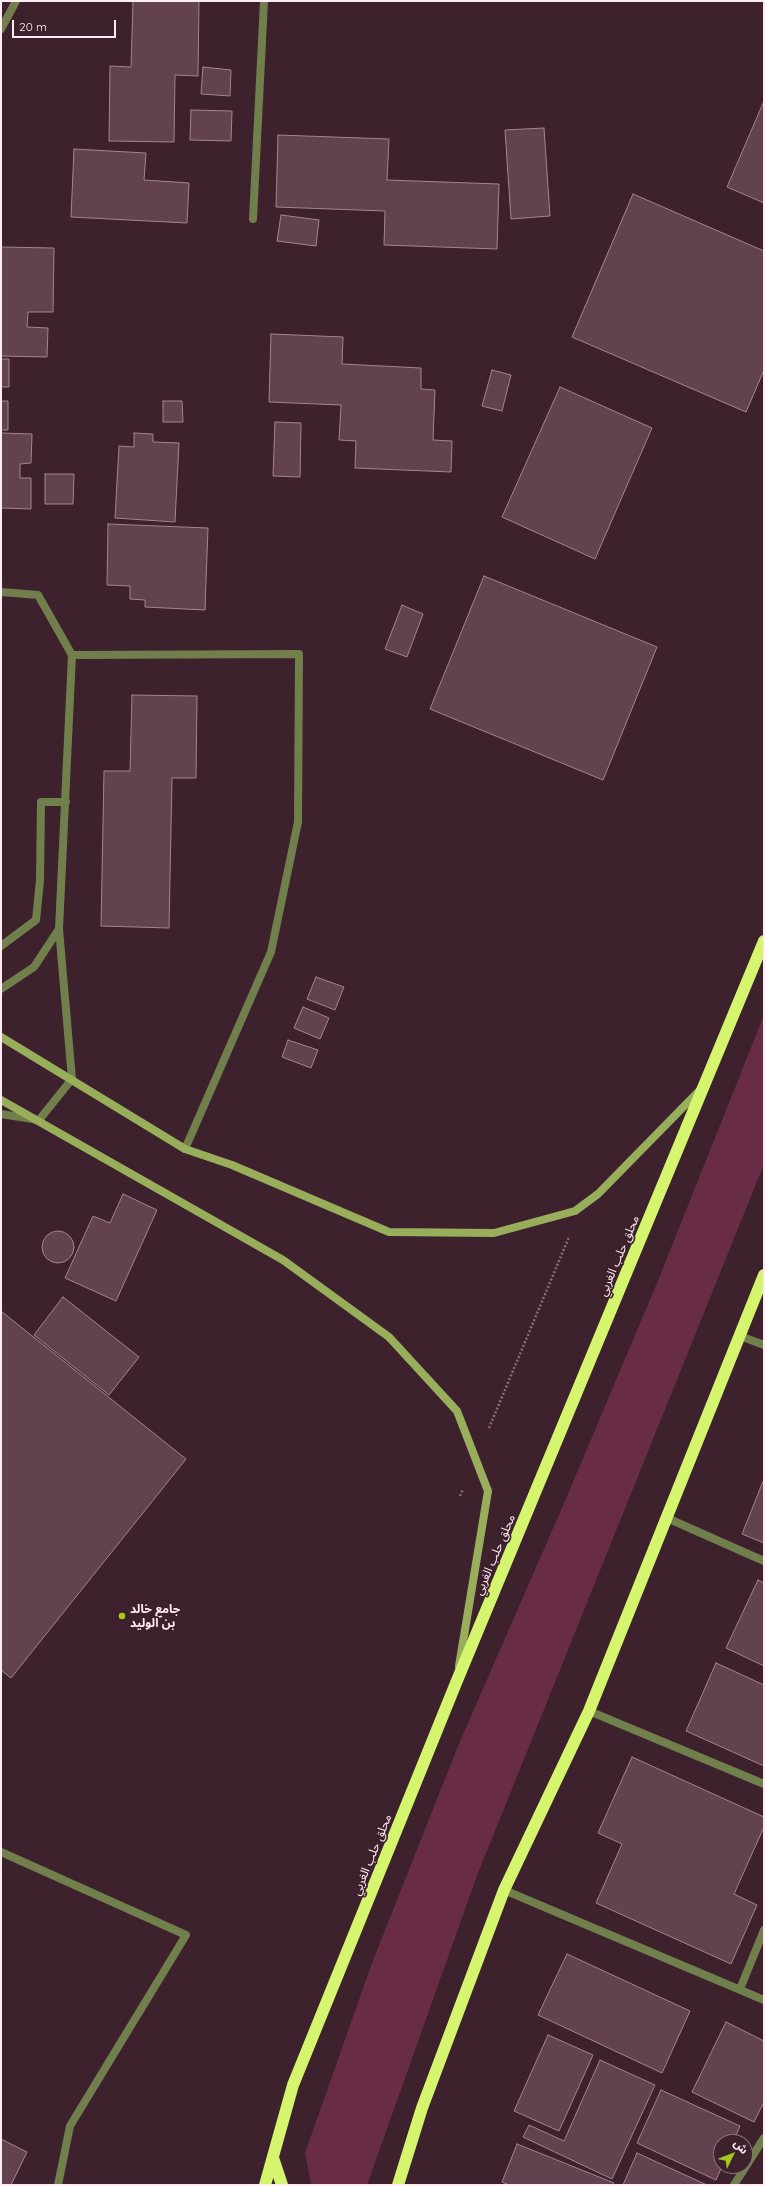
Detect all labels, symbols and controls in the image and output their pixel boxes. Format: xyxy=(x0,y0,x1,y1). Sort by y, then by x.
scale bar xyxy=(14,12,118,38)
text: 20 m xyxy=(19,19,47,34)
street label: محلق حلب الغربي xyxy=(596,1213,642,1299)
street label: محلق حلب الغربي xyxy=(472,1512,518,1598)
place label: جامع خالد بن الوليد xyxy=(130,1602,180,1630)
marker: جامع خالد بن الوليد xyxy=(117,1611,127,1621)
street label: محلق حلب الغربي xyxy=(349,1812,395,1898)
north arrow xyxy=(713,2134,753,2174)
text: ش xyxy=(731,2136,751,2157)

